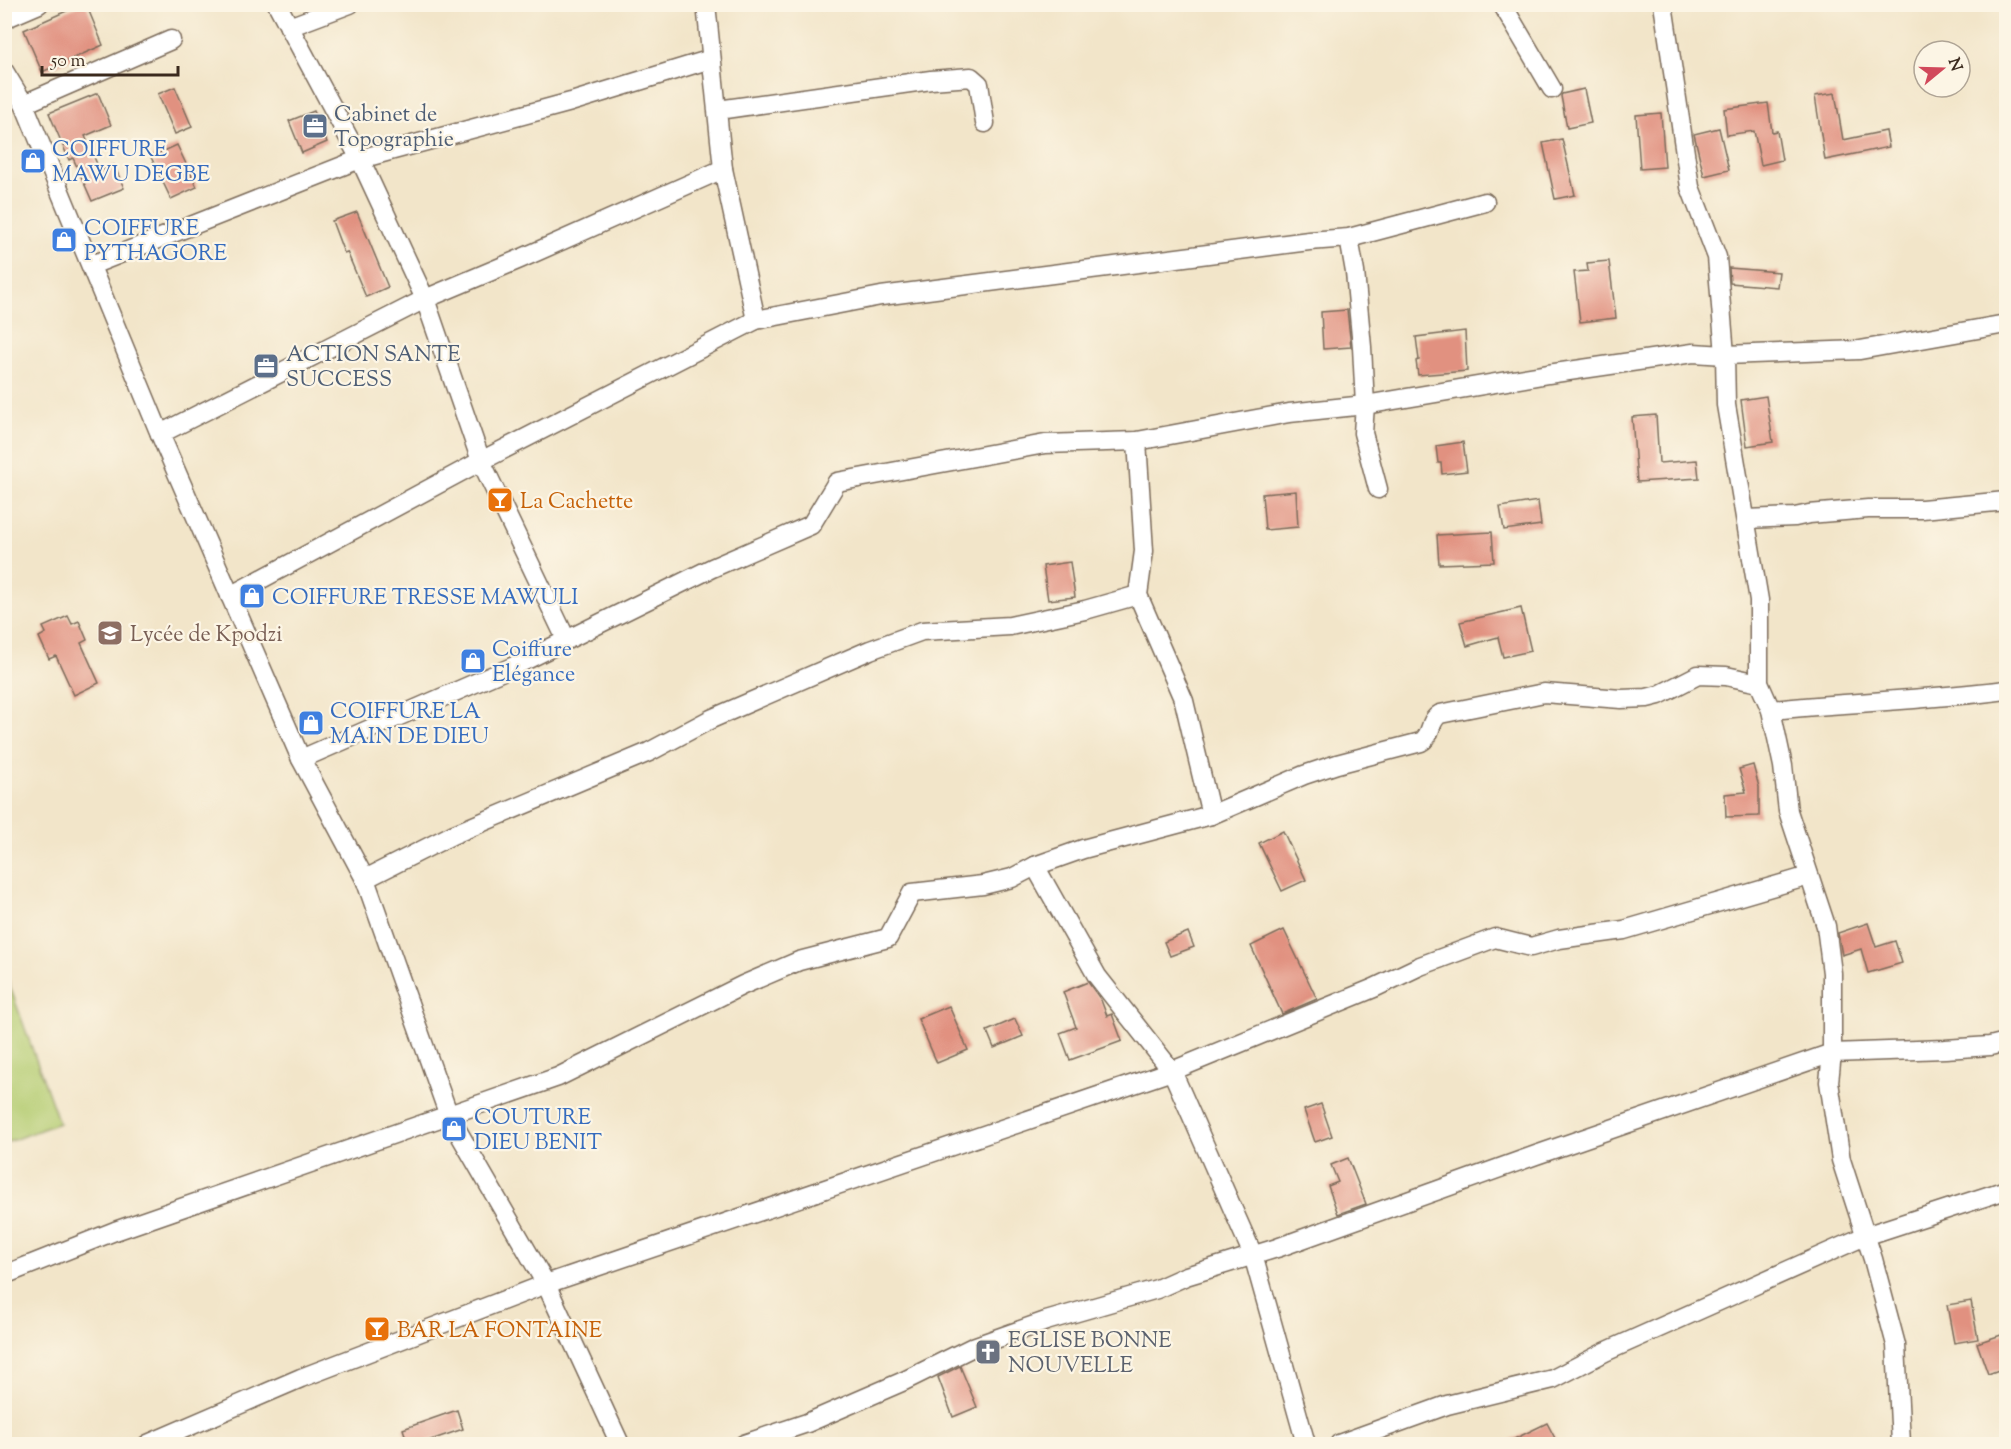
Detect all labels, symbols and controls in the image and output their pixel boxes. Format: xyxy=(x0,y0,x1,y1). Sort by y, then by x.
scale bar xyxy=(42,39,178,77)
north arrow xyxy=(1912,39,1972,99)
text: 50 m xyxy=(50,49,86,75)
text: N xyxy=(1941,55,1967,75)
place label: Cabinet de Topographie xyxy=(334,100,454,157)
office icon: Cabinet de Topographie xyxy=(300,111,330,141)
place label: COIFFURE MAWU DEGBE xyxy=(52,135,210,192)
shop icon: COIFFURE MAWU DEGBE xyxy=(18,146,48,176)
place label: COIFFURE PYTHAGORE xyxy=(84,214,227,271)
shop icon: COIFFURE PYTHAGORE xyxy=(49,225,79,255)
place label: ACTION SANTE SUCCESS xyxy=(286,340,461,397)
office icon: ACTION SANTE SUCCESS xyxy=(251,351,281,381)
bar icon: La Cachette xyxy=(485,485,515,515)
place label: La Cachette xyxy=(520,487,633,519)
shop icon: COIFFURE TRESSE MAWULI xyxy=(237,581,267,611)
place label: COIFFURE TRESSE MAWULI xyxy=(272,583,578,615)
school or university icon: Lycée de Kpodzi xyxy=(95,618,125,648)
place label: Lycée de Kpodzi xyxy=(130,620,282,652)
place label: Coiffure Elégance xyxy=(492,635,575,692)
shop icon: Coiffure Elégance xyxy=(458,646,488,676)
place label: COIFFURE LA MAIN DE DIEU xyxy=(330,697,489,754)
shop icon: COIFFURE LA MAIN DE DIEU xyxy=(296,708,326,738)
place label: COUTURE DIEU BENIT xyxy=(474,1103,602,1160)
shop icon: COUTURE DIEU BENIT xyxy=(439,1114,469,1144)
bar icon: BAR LA FONTAINE xyxy=(362,1314,392,1344)
place label: BAR LA FONTAINE xyxy=(397,1316,602,1348)
place label: EGLISE BONNE NOUVELLE xyxy=(1008,1326,1172,1383)
church icon: EGLISE BONNE NOUVELLE xyxy=(973,1337,1003,1367)

